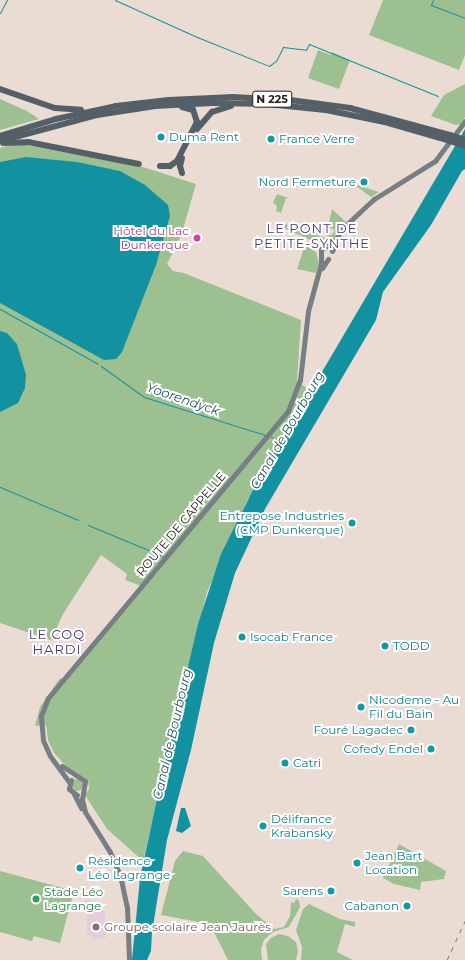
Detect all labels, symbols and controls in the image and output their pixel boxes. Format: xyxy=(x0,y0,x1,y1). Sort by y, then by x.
road number: N 225 xyxy=(252,90,292,108)
place label: Duma Rent xyxy=(169,130,239,144)
marker: Duma Rent xyxy=(156,132,166,142)
place label: France Verre xyxy=(279,132,355,146)
marker: France Verre xyxy=(266,134,276,144)
place label: Nord Fermeture xyxy=(259,175,356,189)
marker: Nord Fermeture xyxy=(359,177,369,187)
district label: LE PONT DE PETITE-SYNTHE xyxy=(254,221,370,252)
place label: Hôtel du Lac Dunkerque xyxy=(113,224,189,252)
marker: Hôtel du Lac Dunkerque xyxy=(192,233,202,243)
water label: Canal de Bourbourg xyxy=(247,368,327,492)
water label: Yoorendyck xyxy=(144,379,222,419)
street label: ROUTE DE CAPPELLE xyxy=(133,469,229,579)
place label: Entrepose Industries (CMP Dunkerque) xyxy=(219,509,344,537)
marker: Entrepose Industries (CMP Dunkerque) xyxy=(347,518,357,528)
district label: LE COQ HARDI xyxy=(29,627,85,658)
place label: Isocab France xyxy=(250,630,333,644)
marker: Isocab France xyxy=(237,632,247,642)
place label: TODD xyxy=(393,639,430,653)
marker: TODD xyxy=(380,641,390,651)
water label: Canal de Bourbourg xyxy=(149,667,195,801)
place label: Nicodeme - Au Fil du Bain xyxy=(369,693,459,721)
marker: Nicodeme - Au Fil du Bain xyxy=(356,702,366,712)
place label: Fouré Lagadec xyxy=(313,723,403,737)
marker: Fouré Lagadec xyxy=(406,725,416,735)
place label: Cofedy Endel xyxy=(344,742,423,756)
marker: Cofedy Endel xyxy=(426,744,436,754)
place label: Catri xyxy=(293,756,321,770)
marker: Catri xyxy=(280,758,290,768)
place label: Délifrance Krabansky xyxy=(271,812,333,840)
marker: Délifrance Krabansky xyxy=(258,821,268,831)
place label: Jean Bart Location xyxy=(365,849,422,877)
place label: Résidence Léo Lagrange xyxy=(88,854,170,882)
marker: Jean Bart Location xyxy=(352,858,362,868)
marker: Résidence Léo Lagrange xyxy=(75,863,85,873)
place label: Sarens xyxy=(283,884,323,898)
place label: Stade Léo Lagrange xyxy=(44,885,103,913)
marker: Sarens xyxy=(326,886,336,896)
marker: Stade Léo Lagrange xyxy=(31,894,41,904)
place label: Cabanon xyxy=(345,899,399,913)
marker: Cabanon xyxy=(402,901,412,911)
place label: Groupe scolaire Jean Jaurès xyxy=(104,920,271,934)
marker: Groupe scolaire Jean Jaurès xyxy=(91,922,101,932)

